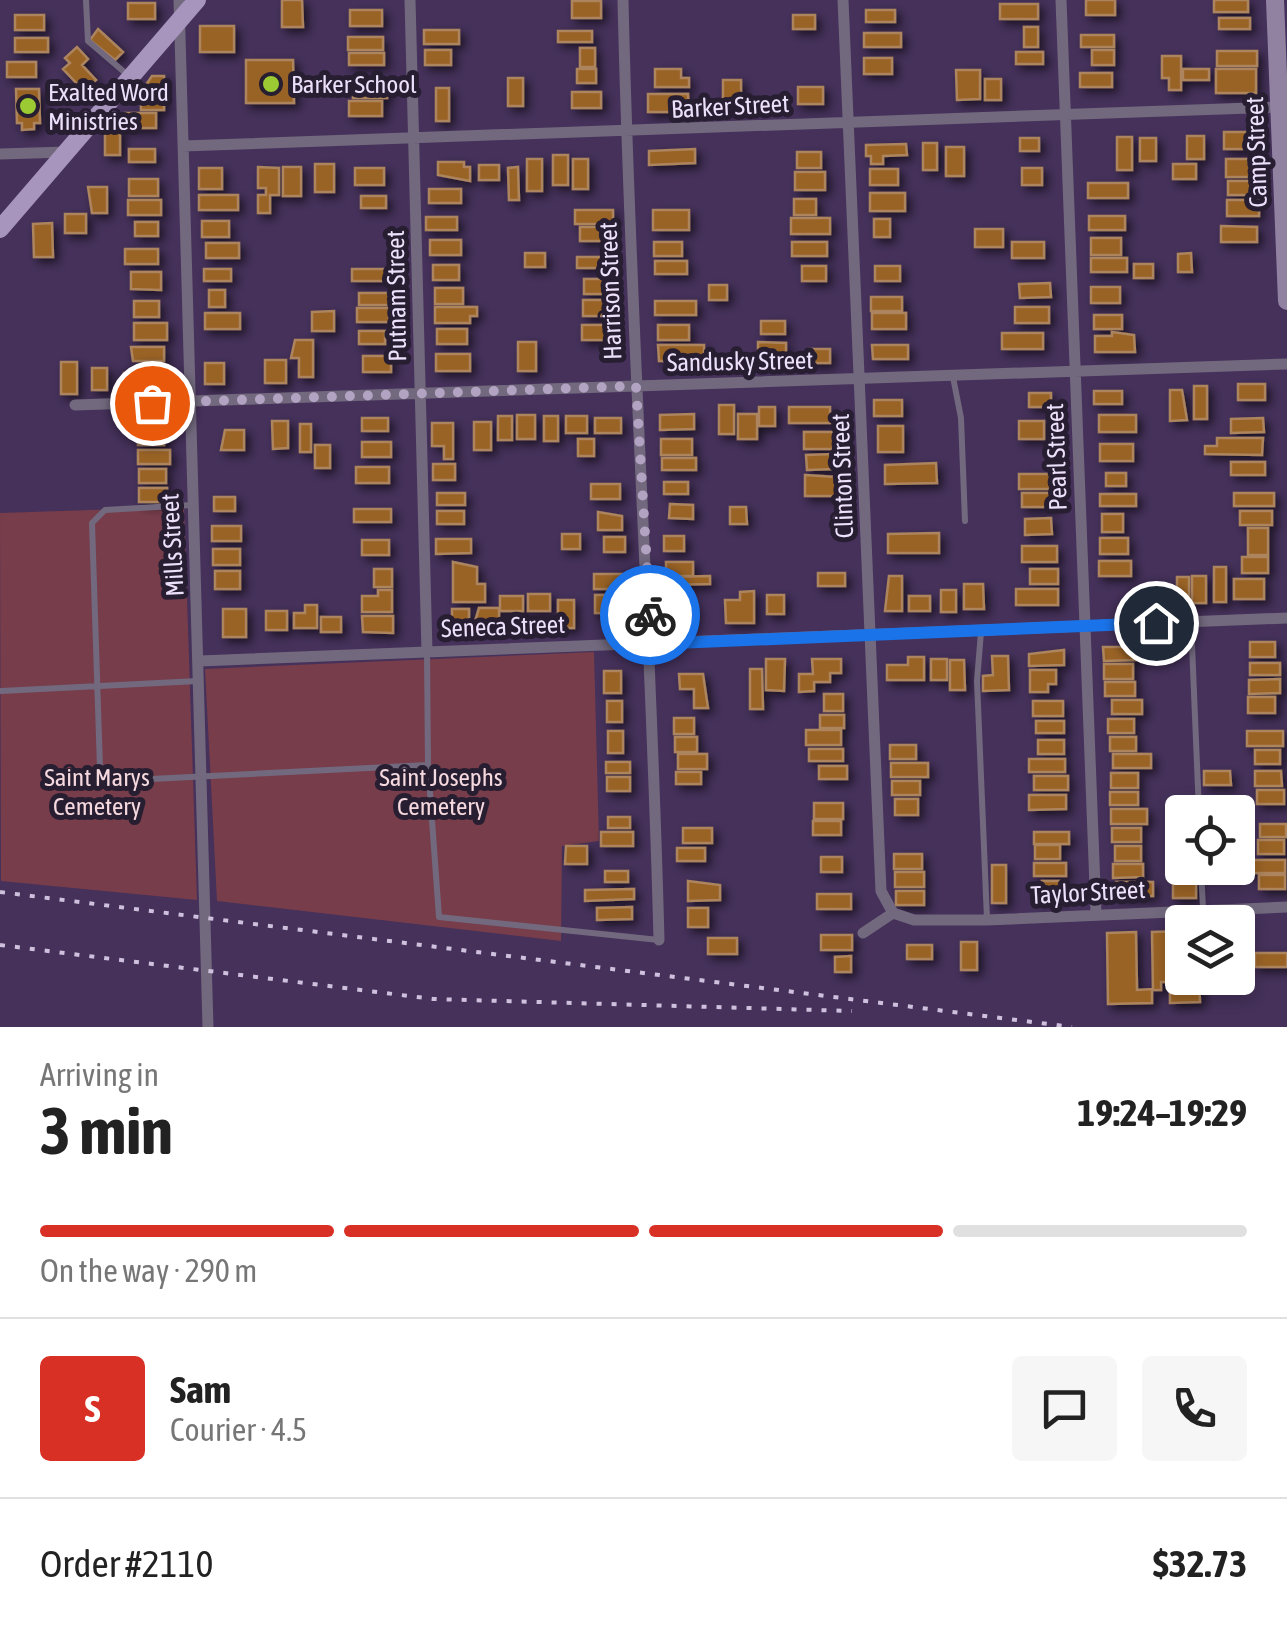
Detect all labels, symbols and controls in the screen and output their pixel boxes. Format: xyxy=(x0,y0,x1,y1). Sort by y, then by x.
place label: Barker School xyxy=(291,70,417,98)
marker: Barker School xyxy=(260,73,282,95)
place label: Exalted Word Ministries xyxy=(48,78,169,135)
street label: Barker Street xyxy=(670,89,790,123)
marker: Exalted Word Ministries xyxy=(17,95,39,117)
street label: Camp Street xyxy=(1240,96,1272,208)
street label: Harrison Street xyxy=(594,222,626,360)
street label: Putnam Street xyxy=(381,230,411,362)
street label: Sandusky Street xyxy=(666,346,814,376)
pin xyxy=(110,361,195,446)
icon: bag xyxy=(125,376,180,431)
street label: Pearl Street xyxy=(1040,403,1072,511)
street label: Clinton Street xyxy=(826,413,858,539)
street label: Mills Street xyxy=(155,493,189,597)
courier xyxy=(600,565,700,665)
pin xyxy=(1114,581,1199,666)
icon: bike xyxy=(623,588,678,643)
icon: home xyxy=(1129,596,1184,651)
street label: Seneca Street xyxy=(440,610,566,642)
park label: Saint Marys Cemetery xyxy=(44,763,150,820)
park label: Saint Josephs Cemetery xyxy=(379,763,503,820)
map controls xyxy=(1165,795,1255,995)
button: locate xyxy=(1165,795,1255,885)
street label: Taylor Street xyxy=(1030,875,1146,909)
button: layers xyxy=(1165,905,1255,995)
text: Arriving in xyxy=(40,1056,159,1093)
text: 19:24–19:29 xyxy=(1077,1091,1247,1134)
text: 3 min xyxy=(40,1093,173,1168)
text: On the way · 290 m xyxy=(40,1252,257,1289)
button: chat xyxy=(1012,1356,1117,1461)
button: phone xyxy=(1142,1356,1247,1461)
text: Sam xyxy=(170,1368,231,1411)
text: S xyxy=(85,1387,100,1430)
text: Courier · 4.5 xyxy=(170,1411,307,1448)
text: Order #2110 xyxy=(40,1542,213,1585)
text: $32.73 xyxy=(1153,1542,1247,1585)

